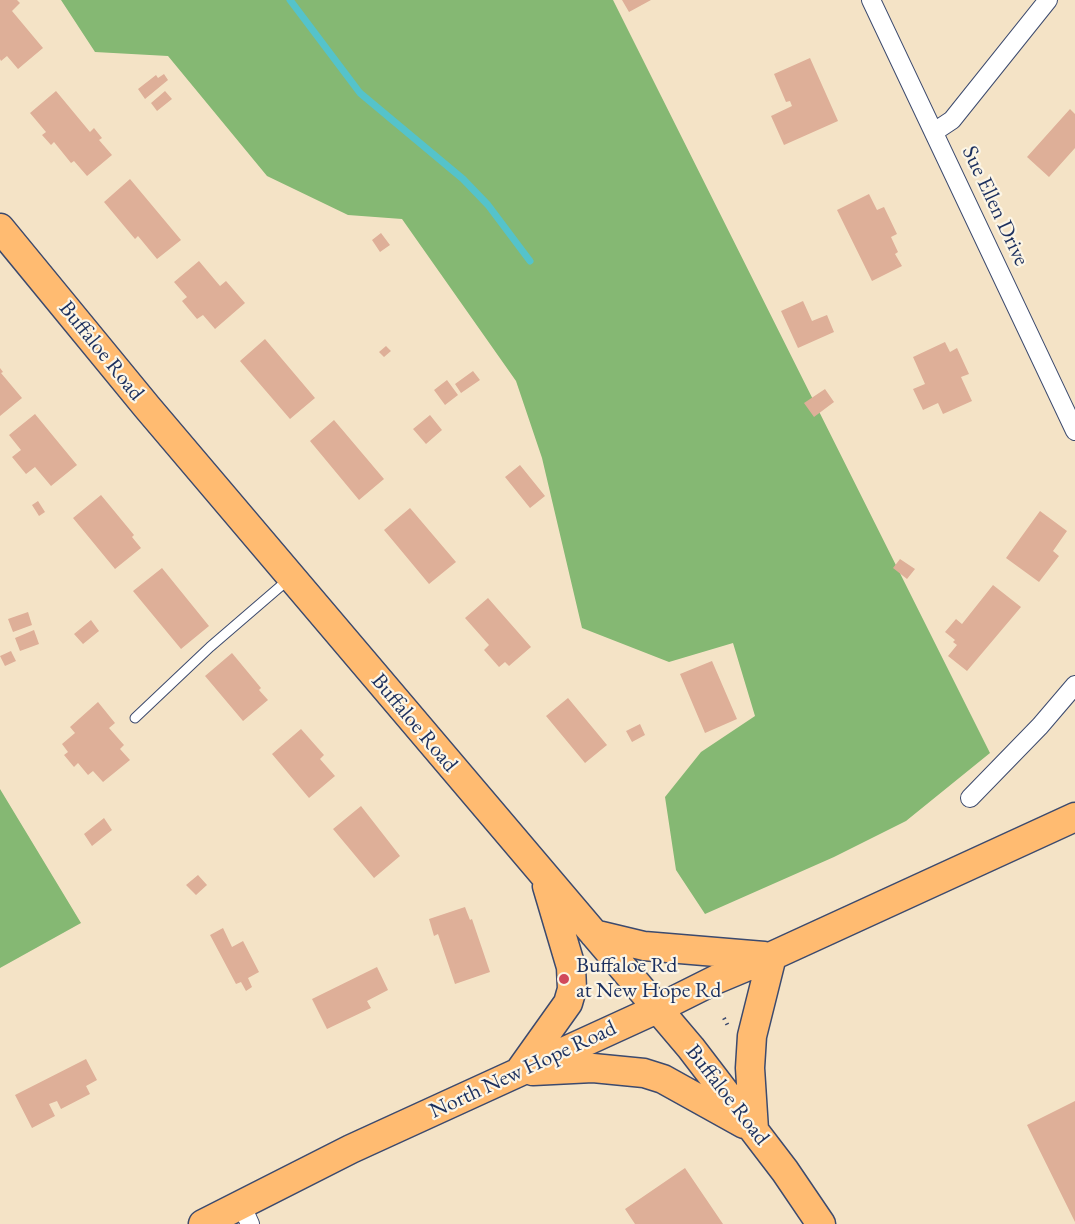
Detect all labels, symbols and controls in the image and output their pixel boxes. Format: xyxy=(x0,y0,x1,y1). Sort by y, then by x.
street label: Sue Ellen Drive xyxy=(956,142,1034,270)
street label: Buffaloe Road xyxy=(53,296,149,406)
street label: Buffaloe Road xyxy=(365,668,463,778)
place label: Buffaloe Rd at New Hope Rd xyxy=(576,953,721,1004)
marker: Buffaloe Rd at New Hope Rd xyxy=(557,972,571,986)
street label: North New Hope Road xyxy=(425,1015,621,1125)
street label: Buffaloe Road xyxy=(679,1039,775,1151)

